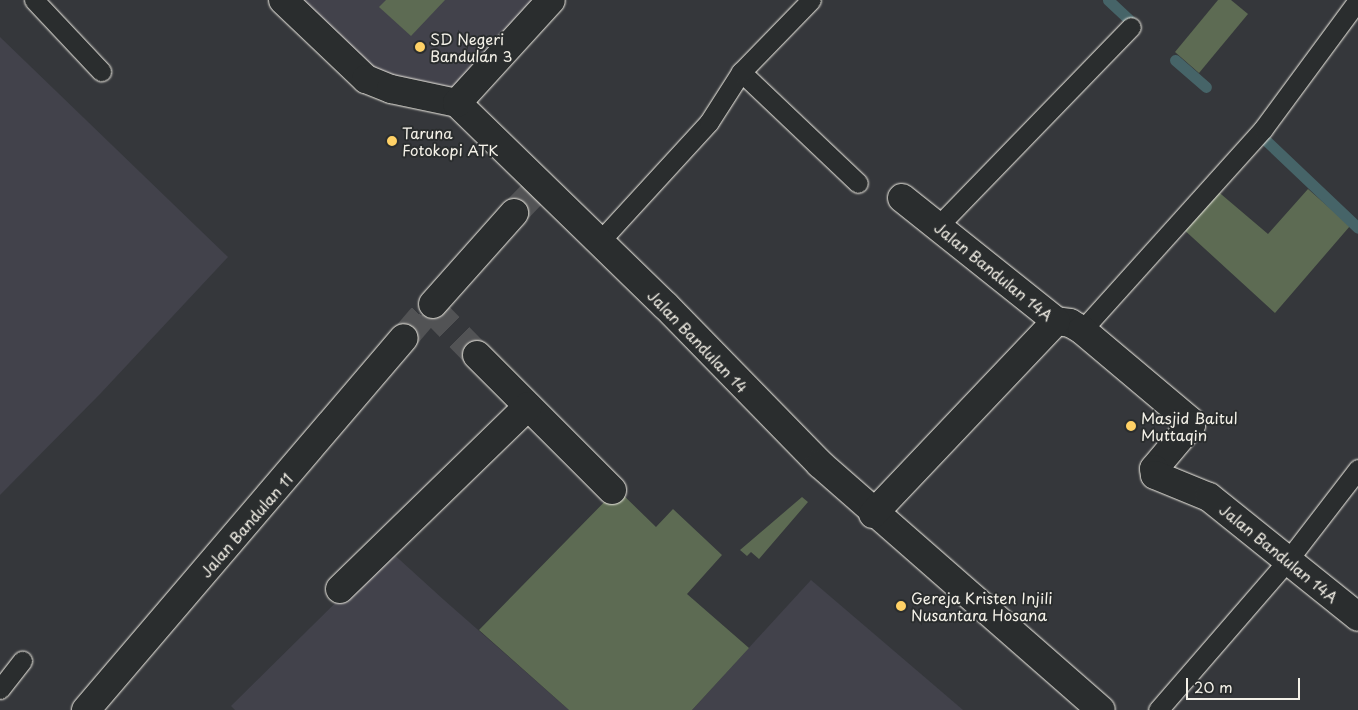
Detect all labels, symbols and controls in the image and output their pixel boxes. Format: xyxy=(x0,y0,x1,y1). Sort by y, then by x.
place label: SD Negeri Bandulan 3 xyxy=(430,29,513,64)
marker: SD Negeri Bandulan 3 xyxy=(414,41,426,53)
place label: Taruna Fotokopi ATK xyxy=(402,123,498,158)
marker: Taruna Fotokopi ATK xyxy=(386,135,398,147)
street label: Jalan Bandulan 14A xyxy=(931,218,1057,324)
street label: Jalan Bandulan 14 xyxy=(645,286,751,396)
place label: Masjid Baitul Muttaqin xyxy=(1141,408,1237,443)
marker: Masjid Baitul Muttaqin xyxy=(1125,420,1137,432)
street label: Jalan Bandulan 11 xyxy=(196,470,296,580)
street label: Jalan Bandulan 14A xyxy=(1216,500,1342,606)
place label: Gereja Kristen Injili Nusantara Hosana xyxy=(911,588,1052,623)
marker: Gereja Kristen Injili Nusantara Hosana xyxy=(895,600,907,612)
scale bar xyxy=(1188,668,1302,700)
text: 20 m xyxy=(1194,675,1233,698)

